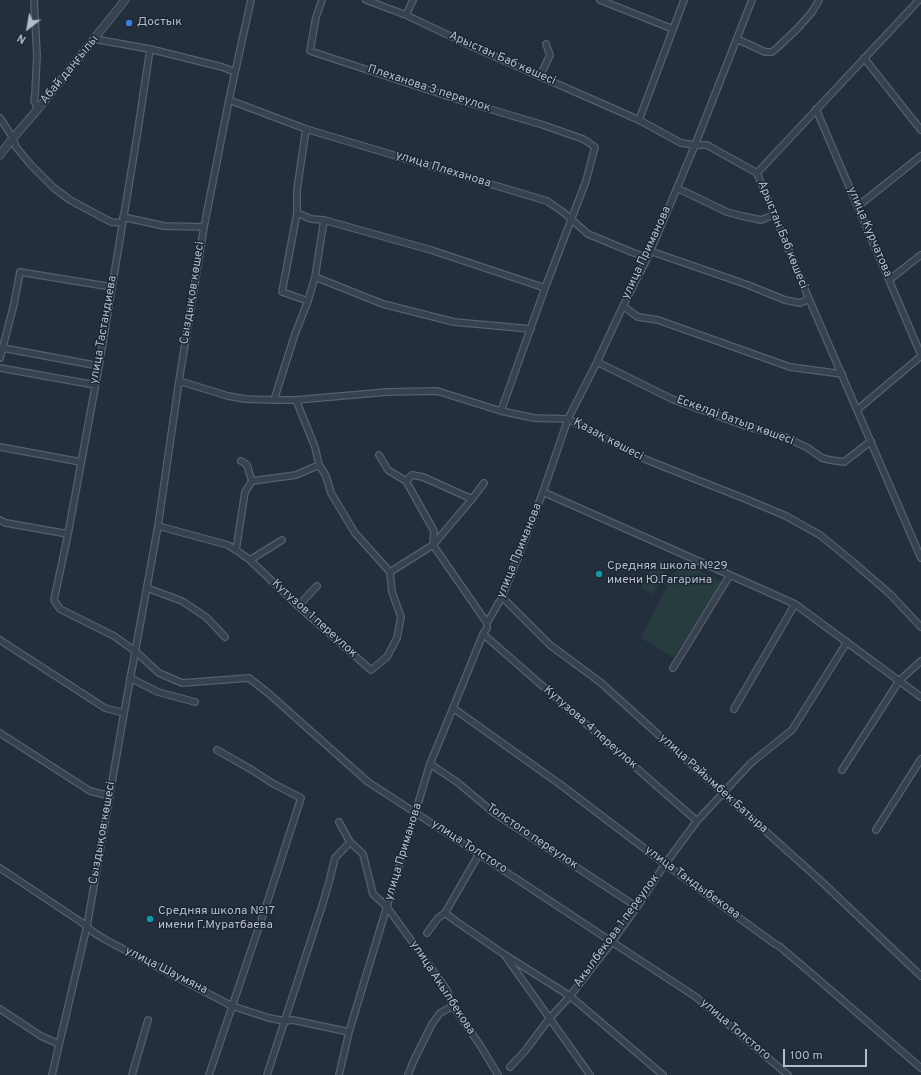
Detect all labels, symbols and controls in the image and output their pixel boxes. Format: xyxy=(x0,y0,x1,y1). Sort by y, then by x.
north arrow xyxy=(8,8,48,48)
place label: Достык xyxy=(137,16,182,30)
marker: Достык xyxy=(124,18,134,28)
street label: Арыстан Баб көшесі xyxy=(446,29,558,89)
text: N xyxy=(15,30,29,46)
street label: Абай даңғылы xyxy=(38,33,102,107)
street label: Плеханова 3 переулок xyxy=(366,62,492,116)
street label: улица Плеханова xyxy=(394,149,492,191)
street label: Арыстан Баб көшесі xyxy=(754,179,810,291)
street label: улица Курчатова xyxy=(843,185,895,279)
street label: улица Приманова xyxy=(619,204,675,302)
street label: Сыздықов көшесі xyxy=(178,240,208,346)
street label: улица Тастандиева xyxy=(87,275,121,385)
street label: Ескелді батыр көшесі xyxy=(674,393,796,449)
street label: Қазақ көшесі xyxy=(571,416,645,464)
street label: улица Приманова xyxy=(494,501,546,601)
place label: Средняя школа №29 имени Ю.Гагарина xyxy=(607,560,728,588)
marker: Средняя школа №29 имени Ю.Гагарина xyxy=(594,569,604,579)
street label: Кутузов 1 переулок xyxy=(268,577,360,661)
street label: Кутузова 4 переулок xyxy=(540,683,640,773)
street label: улица Райымбек Батыра xyxy=(656,731,770,837)
street label: Сыздықов көшесі xyxy=(87,781,119,885)
street label: Толстого переулок xyxy=(484,801,580,873)
street label: улица Приманова xyxy=(382,802,426,902)
street label: улица Толстого xyxy=(428,817,510,877)
street label: улица Тандыбекова xyxy=(641,844,743,922)
street label: Акылбекова 1 переулок xyxy=(571,872,663,990)
place label: Средняя школа №17 имени Г.Муратбаева xyxy=(158,905,275,933)
marker: Средняя школа №17 имени Г.Муратбаева xyxy=(145,914,155,924)
street label: улица Акылбекова xyxy=(406,938,478,1038)
street label: улица Шаумяна xyxy=(122,944,210,998)
street label: улица Толстого xyxy=(697,996,773,1064)
scale bar xyxy=(785,1041,869,1067)
text: 100 m xyxy=(790,1048,823,1064)

